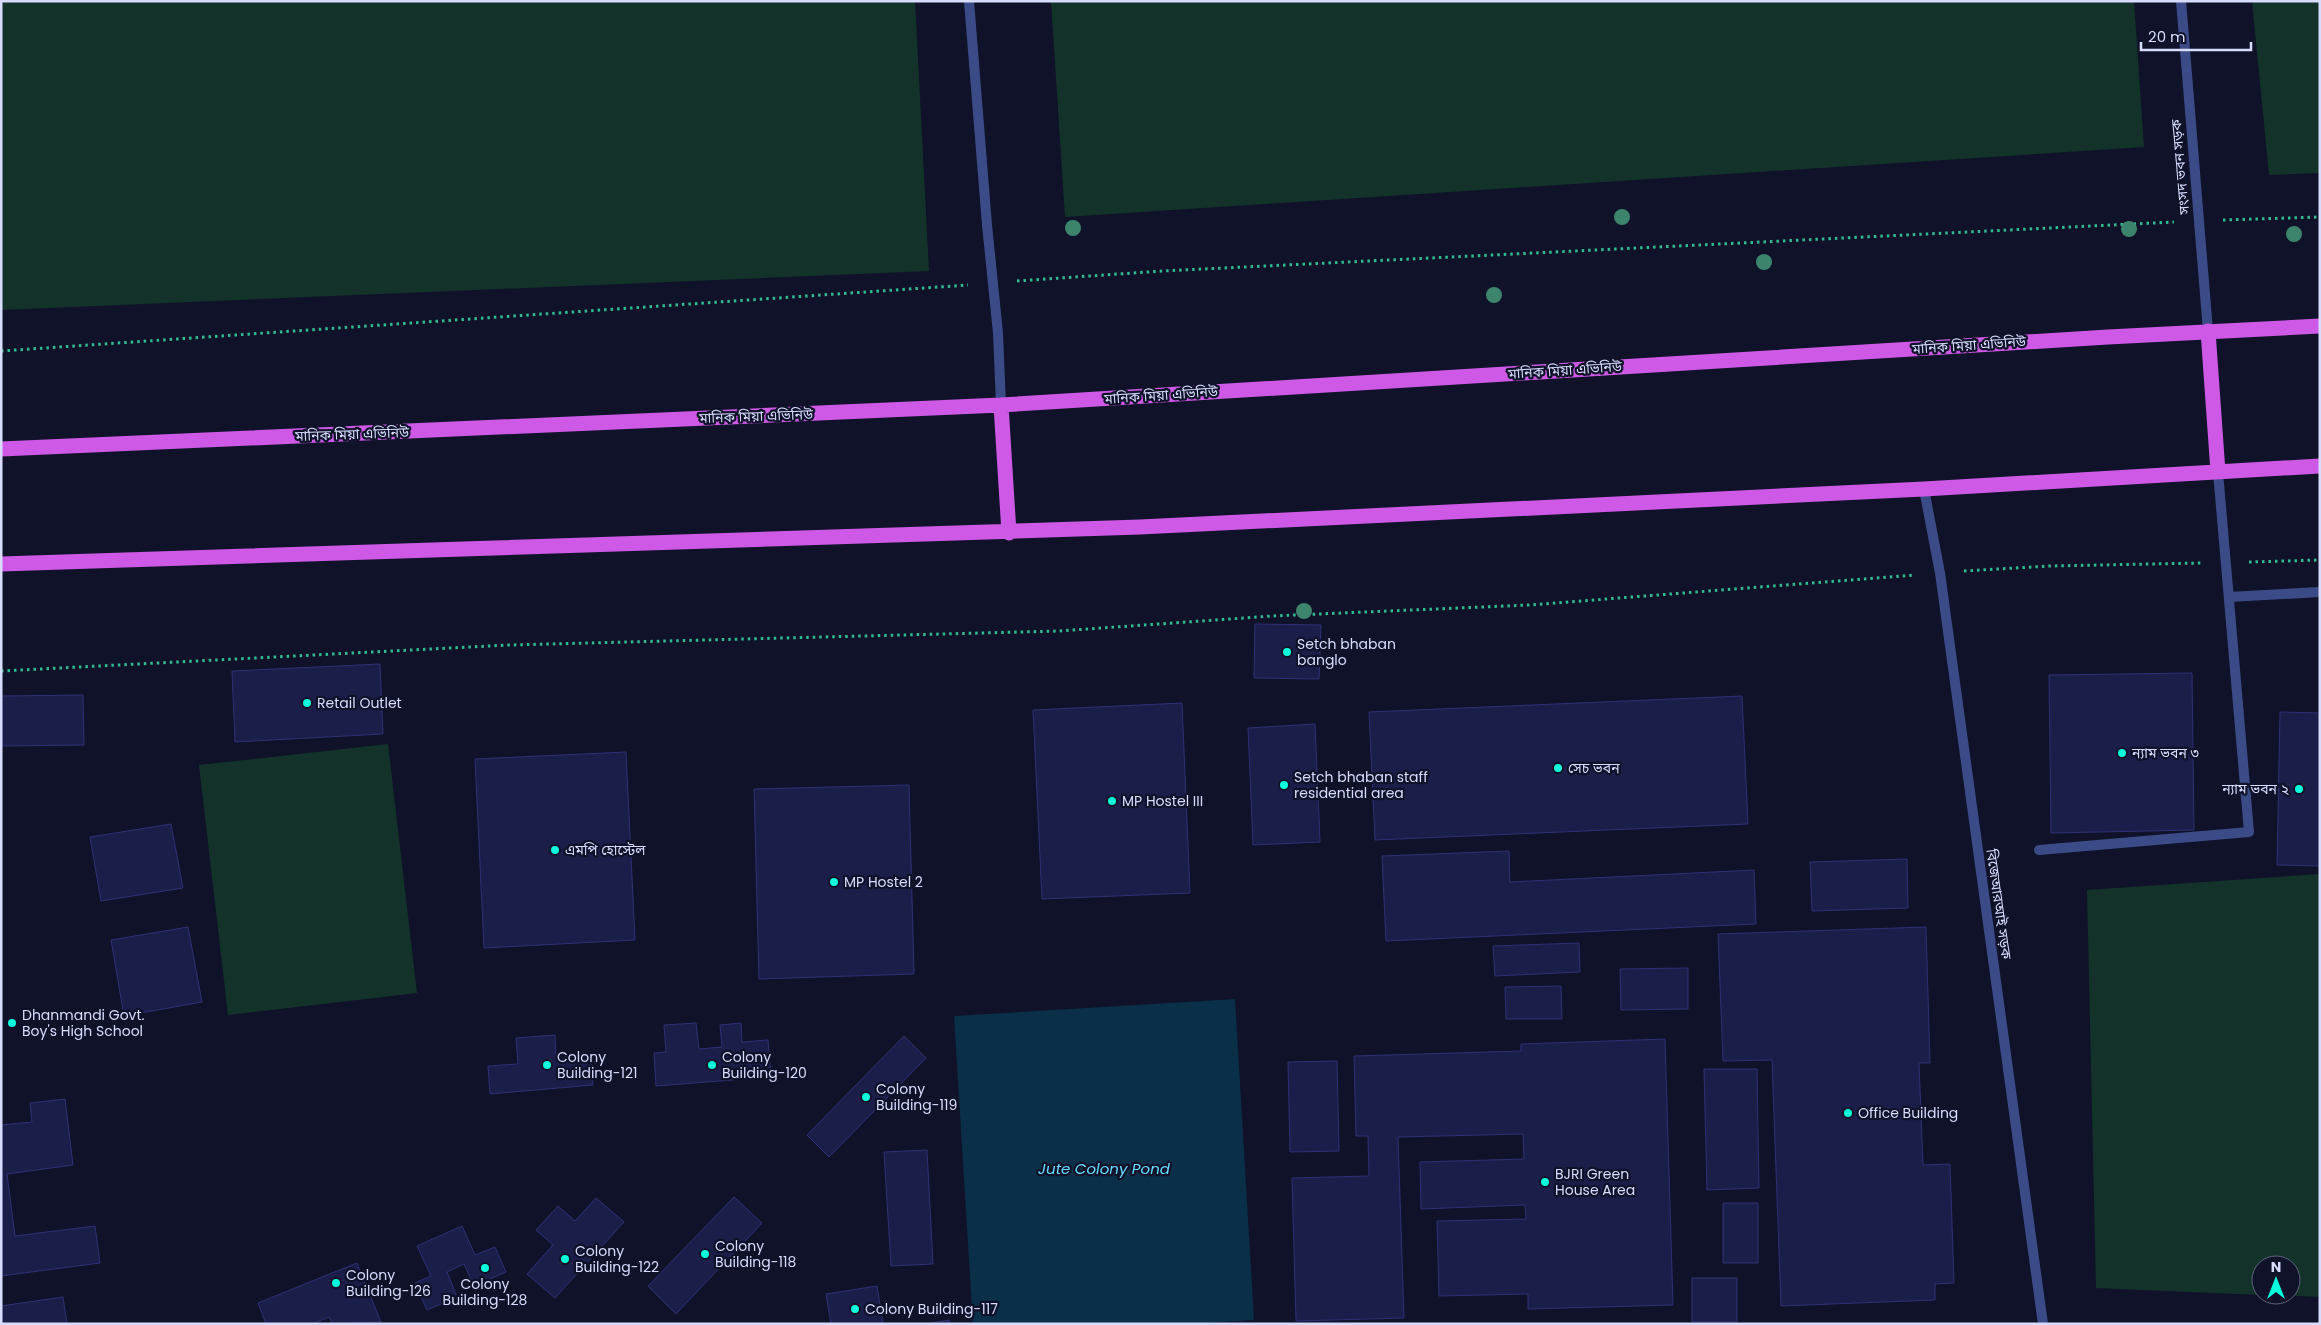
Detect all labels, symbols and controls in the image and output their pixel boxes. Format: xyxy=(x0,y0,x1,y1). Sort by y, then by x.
scale bar xyxy=(2141,20,2251,52)
text: 20 m xyxy=(2148,26,2186,47)
street label: সংসদ ভবন সড়ক xyxy=(2166,118,2194,216)
street label: মানিক মিয়া এভিনিউ xyxy=(1910,331,2028,359)
street label: মানিক মিয়া এভিনিউ xyxy=(1506,356,1624,384)
street label: মানিক মিয়া এভিনিউ xyxy=(1102,381,1220,409)
street label: মানিক মিয়া এভিনিউ xyxy=(698,404,814,428)
street label: মানিক মিয়া এভিনিউ xyxy=(294,422,410,446)
place label: Setch bhaban banglo xyxy=(1297,634,1396,670)
marker: Setch bhaban banglo xyxy=(1281,646,1293,658)
place label: Retail Outlet xyxy=(317,693,402,713)
marker: Retail Outlet xyxy=(301,697,313,709)
place label: ন্যাম ভবন ৩ xyxy=(2131,743,2199,763)
marker: ন্যাম ভবন ৩ xyxy=(2116,747,2128,759)
place label: সেচ ভবন xyxy=(1568,758,1620,778)
marker: সেচ ভবন xyxy=(1552,762,1564,774)
place label: Setch bhaban staff residential area xyxy=(1294,767,1428,803)
marker: Setch bhaban staff residential area xyxy=(1278,779,1290,791)
place label: ন্যাম ভবন ২ xyxy=(2221,779,2290,799)
marker: ন্যাম ভবন ২ xyxy=(2293,783,2305,795)
place label: MP Hostel III xyxy=(1122,791,1203,811)
marker: MP Hostel III xyxy=(1106,795,1118,807)
place label: এমপি হোস্টেল xyxy=(565,840,646,860)
marker: এমপি হোস্টেল xyxy=(549,844,561,856)
street label: বিজেআরআই সড়ক xyxy=(1981,847,2017,961)
place label: MP Hostel 2 xyxy=(844,872,923,892)
marker: MP Hostel 2 xyxy=(828,876,840,888)
place label: Dhanmandi Govt. Boy's High School xyxy=(22,1005,145,1041)
marker: Dhanmandi Govt. Boy's High School xyxy=(6,1017,18,1029)
place label: Colony Building-121 xyxy=(557,1047,638,1083)
place label: Colony Building-120 xyxy=(722,1047,807,1083)
marker: Colony Building-121 xyxy=(541,1059,553,1071)
marker: Colony Building-120 xyxy=(706,1059,718,1071)
place label: Colony Building-119 xyxy=(876,1079,957,1115)
marker: Colony Building-119 xyxy=(860,1091,872,1103)
place label: Office Building xyxy=(1858,1103,1958,1123)
marker: Office Building xyxy=(1842,1107,1854,1119)
water label: Jute Colony Pond xyxy=(1038,1158,1171,1179)
place label: BJRI Green House Area xyxy=(1555,1164,1635,1200)
marker: BJRI Green House Area xyxy=(1539,1176,1551,1188)
place label: Colony Building-118 xyxy=(715,1236,796,1272)
place label: Colony Building-122 xyxy=(575,1241,659,1277)
marker: Colony Building-118 xyxy=(699,1248,711,1260)
marker: Colony Building-122 xyxy=(559,1253,571,1265)
north arrow xyxy=(2251,1255,2301,1305)
text: N xyxy=(2271,1257,2281,1277)
marker: Colony Building-128 xyxy=(479,1262,491,1274)
place label: Colony Building-126 xyxy=(346,1265,431,1301)
place label: Colony Building-128 xyxy=(443,1274,528,1310)
marker: Colony Building-126 xyxy=(330,1277,342,1289)
place label: Colony Building-117 xyxy=(865,1299,998,1319)
marker: Colony Building-117 xyxy=(849,1303,861,1315)

